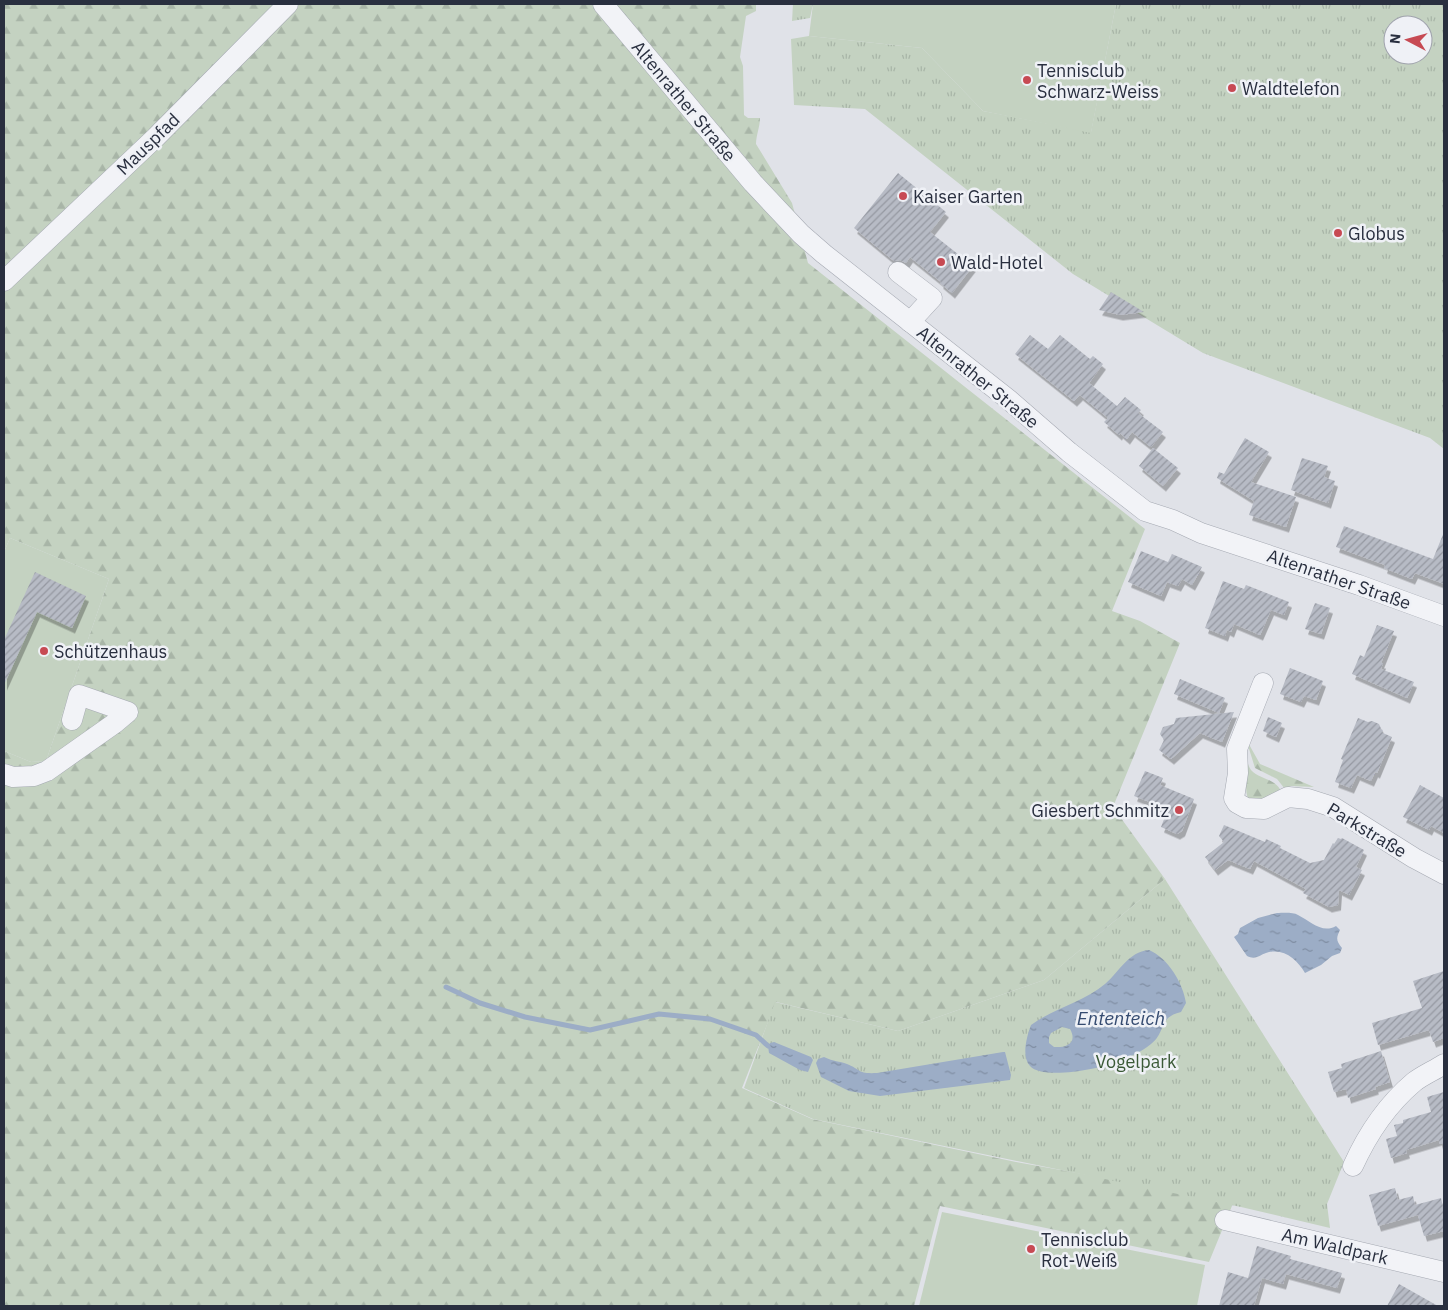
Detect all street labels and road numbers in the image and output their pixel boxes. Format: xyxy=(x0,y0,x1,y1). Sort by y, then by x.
street label: Altenrather Straße xyxy=(627,36,741,166)
street label: Mauspfad xyxy=(111,108,185,180)
street label: Altenrather Straße xyxy=(912,321,1044,433)
street label: Altenrather Straße xyxy=(1264,544,1414,614)
street label: Parkstraße xyxy=(1323,797,1411,863)
street label: Am Waldpark xyxy=(1280,1223,1391,1270)

